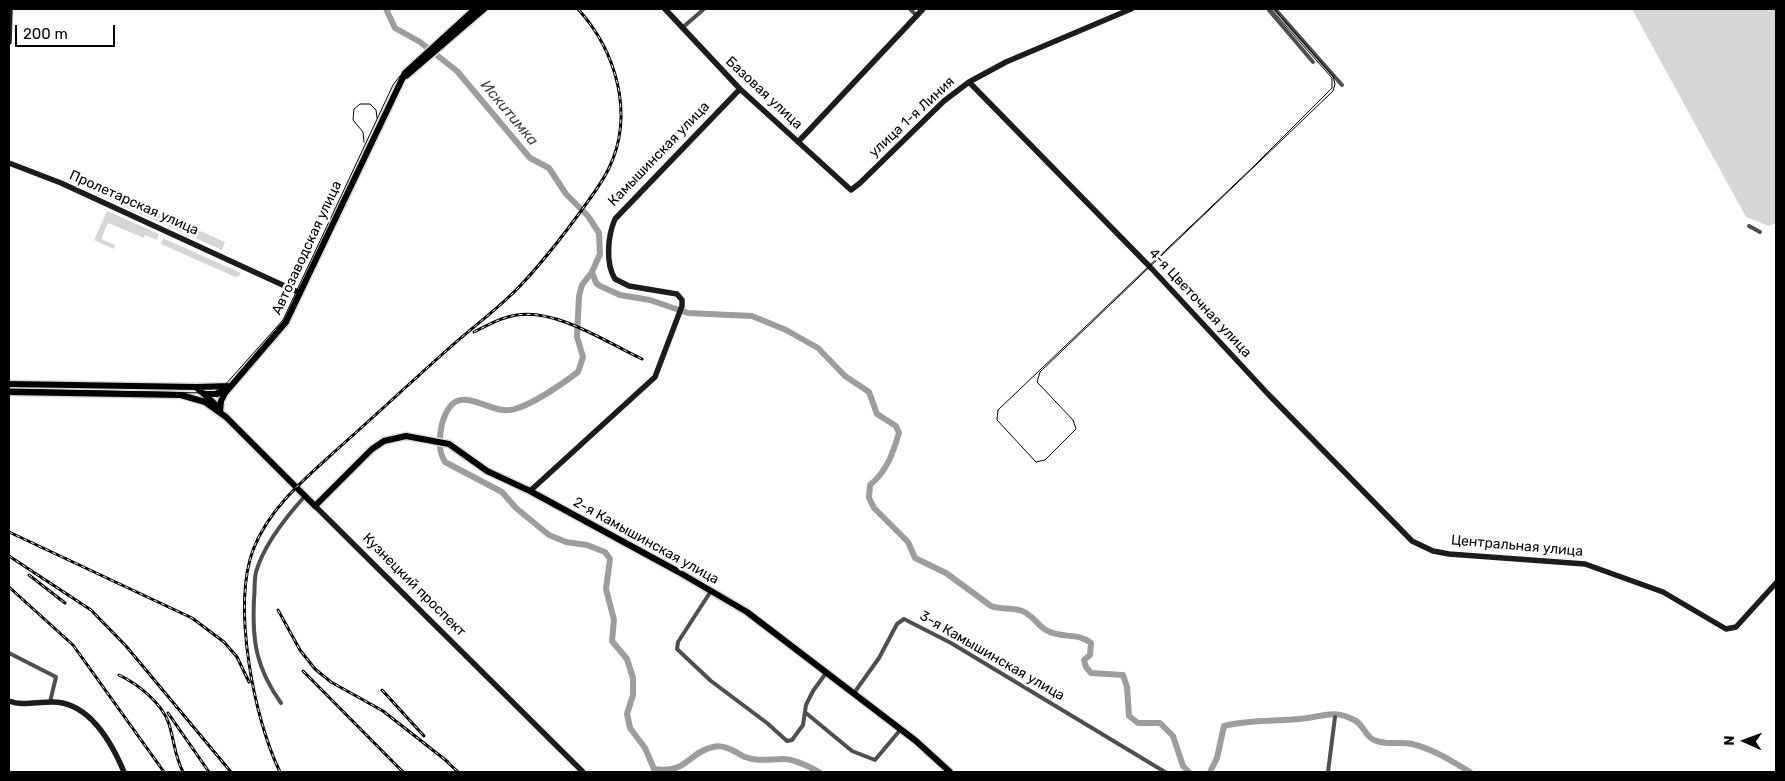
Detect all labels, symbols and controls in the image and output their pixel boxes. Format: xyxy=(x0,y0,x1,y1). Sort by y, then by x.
scale bar xyxy=(18,15,118,47)
text: 200 m xyxy=(23,25,68,43)
street label: Базовая улица xyxy=(722,53,806,133)
street label: улица 1-я Линия xyxy=(866,73,958,161)
water label: Искитимка xyxy=(476,77,542,149)
street label: Камышинская улица xyxy=(605,98,713,210)
street label: Пролетарская улица xyxy=(67,167,201,239)
street label: Автозаводская улица xyxy=(269,178,345,318)
street label: 4-я Цветочная улица xyxy=(1145,245,1255,361)
street label: 2-я Камышинская улица xyxy=(570,494,722,588)
street label: Кузнецкий проспект xyxy=(359,530,469,640)
street label: Центральная улица xyxy=(1450,532,1584,560)
street label: 3-я Камышинская улица xyxy=(916,608,1068,704)
north arrow xyxy=(1720,716,1770,766)
text: N xyxy=(1721,735,1738,746)

